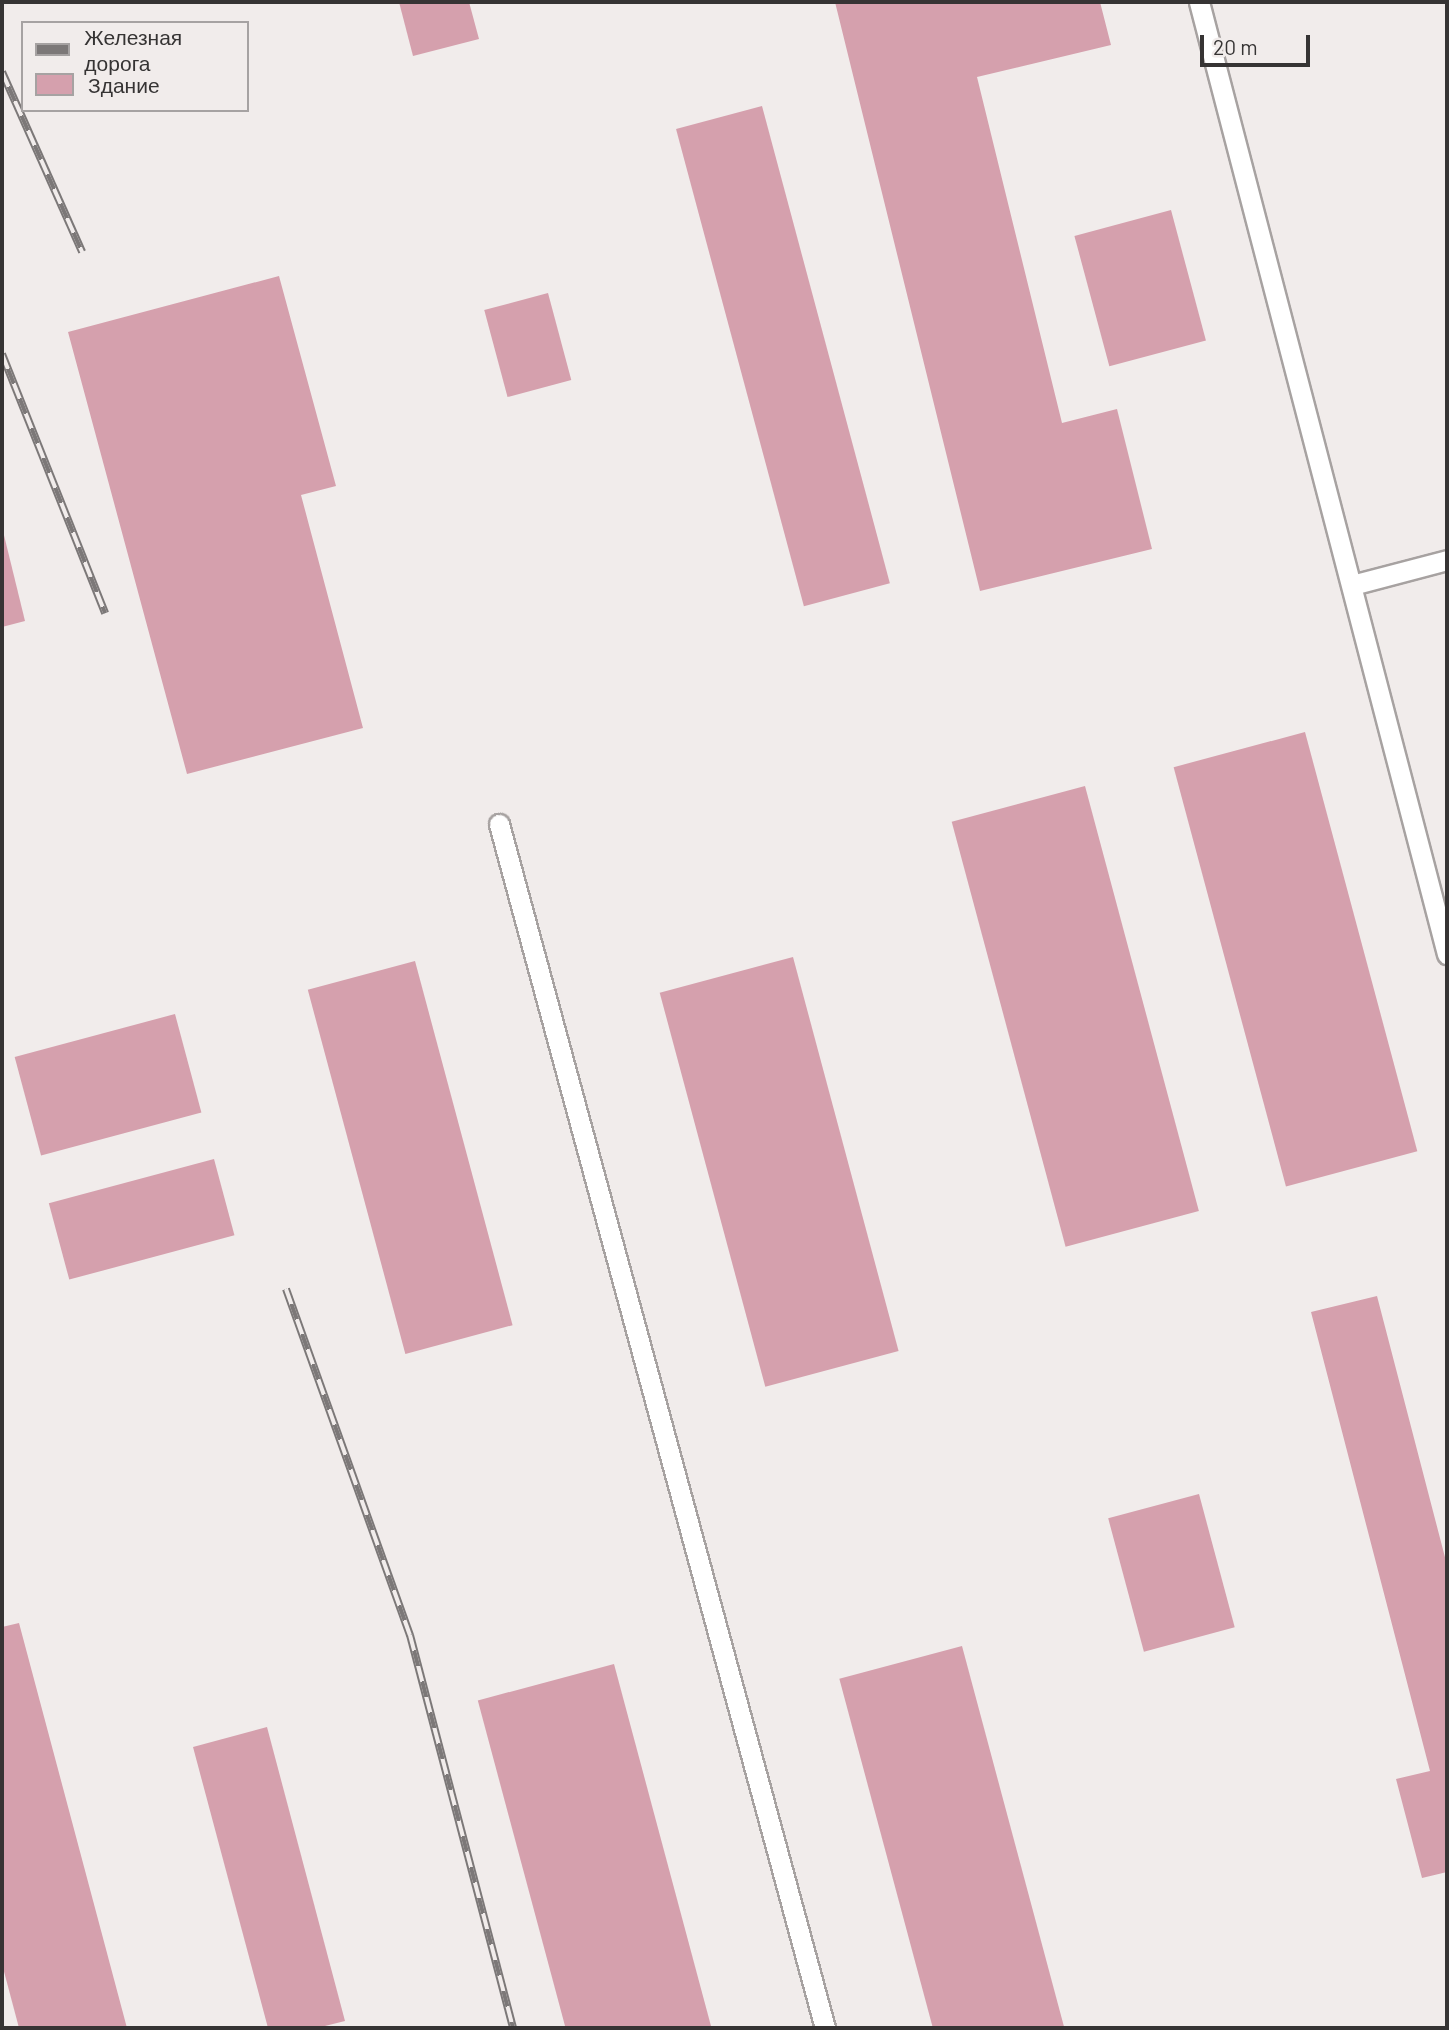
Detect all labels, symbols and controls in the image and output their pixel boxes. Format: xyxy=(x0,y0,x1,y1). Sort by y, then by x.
legend xyxy=(21,21,248,112)
scale bar xyxy=(1204,21,1314,65)
text: Железная дорога xyxy=(84,24,182,75)
text: 20 m xyxy=(1213,34,1258,59)
text: Здание xyxy=(88,72,160,97)

